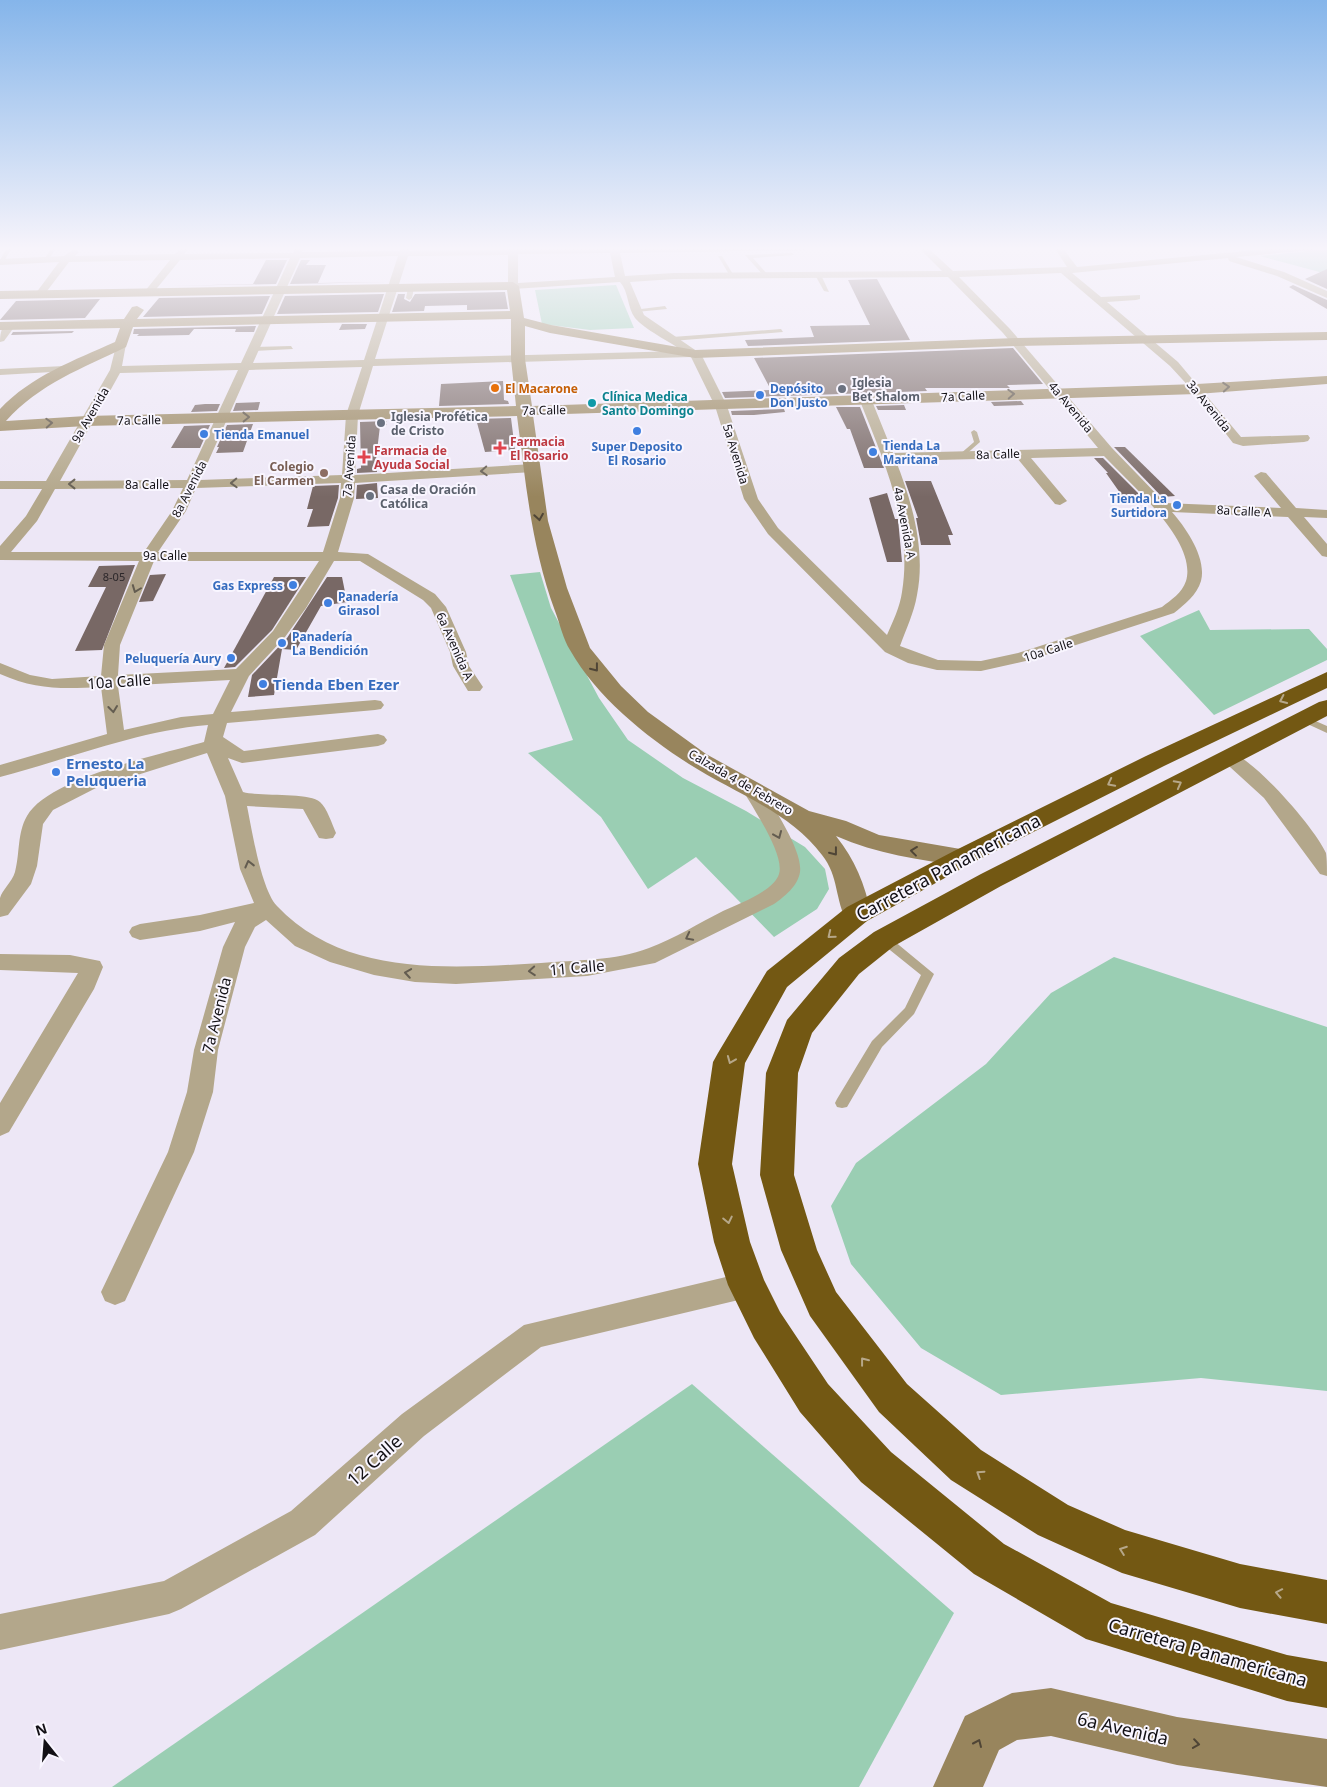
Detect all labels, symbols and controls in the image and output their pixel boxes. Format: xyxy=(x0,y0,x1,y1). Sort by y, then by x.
place label: Iglesia Bet Shalom xyxy=(852,374,920,405)
street label: 3a Avenida xyxy=(1183,377,1235,435)
street label: 4a Avenida xyxy=(1045,378,1097,436)
place label: El Macarone xyxy=(505,380,578,397)
place label: Depósito Don Justo xyxy=(770,380,828,411)
one-way arrow xyxy=(1222,381,1230,392)
marker: El Macarone xyxy=(489,382,501,394)
marker: Iglesia Bet Shalom xyxy=(836,383,848,395)
street label: 9a Avenida xyxy=(67,384,113,446)
street label: 7a Calle xyxy=(941,386,986,406)
place label: Clínica Medica Santo Domingo xyxy=(602,388,694,419)
marker: Depósito Don Justo xyxy=(754,389,766,401)
one-way arrow xyxy=(1008,389,1015,399)
marker: Clínica Medica Santo Domingo xyxy=(586,397,598,409)
street label: 7a Calle xyxy=(522,401,566,419)
place label: Iglesia Profética de Cristo xyxy=(391,408,488,439)
street label: 7a Calle xyxy=(117,411,161,429)
one-way arrow xyxy=(242,412,250,422)
marker: Iglesia Profética de Cristo xyxy=(375,417,387,429)
one-way arrow xyxy=(45,418,53,429)
street label: 5a Avenida xyxy=(719,422,753,486)
marker: Super Deposito El Rosario xyxy=(631,425,643,437)
place label: Tienda Emanuel xyxy=(214,426,309,443)
marker: Tienda Emanuel xyxy=(198,428,210,440)
place label: Farmacia El Rosario xyxy=(510,433,568,464)
street label: 7a Avenida xyxy=(338,435,360,497)
place label: Tienda La Maritana xyxy=(883,437,940,468)
place label: Super Deposito El Rosario xyxy=(592,438,683,469)
place label: Farmacia de Ayuda Social xyxy=(374,442,450,473)
marker: Farmacia El Rosario xyxy=(494,442,506,454)
street label: 8a Calle xyxy=(976,445,1021,463)
marker: Tienda La Maritana xyxy=(867,446,879,458)
marker: Farmacia de Ayuda Social xyxy=(358,451,370,463)
street label: 8a Avenida xyxy=(167,458,211,520)
place label: Colegio El Carmen xyxy=(254,458,314,489)
one-way arrow xyxy=(480,466,488,477)
marker: Colegio El Carmen xyxy=(318,467,330,479)
street label: 8a Calle xyxy=(125,476,169,493)
one-way arrow xyxy=(230,477,238,488)
one-way arrow xyxy=(68,479,76,489)
place label: Casa de Oración Católica xyxy=(380,481,476,512)
street label: 4a Avenida A xyxy=(890,486,920,561)
marker: Casa de Oración Católica xyxy=(364,490,376,502)
place label: Tienda La Surtidora xyxy=(1110,490,1167,521)
marker: Tienda La Surtidora xyxy=(1171,499,1183,511)
street label: 8a Calle A xyxy=(1216,501,1272,521)
one-way arrow xyxy=(534,512,544,521)
street label: 9a Calle xyxy=(143,547,187,564)
house number: 8-05 xyxy=(103,569,125,584)
place label: Gas Express xyxy=(212,577,283,594)
marker: Gas Express xyxy=(287,579,299,591)
one-way arrow xyxy=(132,585,142,593)
place label: Panadería Girasol xyxy=(338,588,399,619)
marker: Panadería Girasol xyxy=(322,597,334,609)
street label: 6a Avenida A xyxy=(432,609,478,683)
place label: Panadería La Bendición xyxy=(292,628,368,659)
street label: 10a Calle xyxy=(1021,634,1075,666)
marker: Panadería La Bendición xyxy=(276,637,288,649)
place label: Peluquería Aury xyxy=(125,650,221,667)
marker: Peluquería Aury xyxy=(225,652,237,664)
one-way arrow xyxy=(589,662,597,671)
street label: 10a Calle xyxy=(87,669,151,693)
place label: Tienda Eben Ezer xyxy=(273,674,399,694)
marker: Tienda Eben Ezer xyxy=(257,678,269,690)
one-way arrow xyxy=(1279,694,1288,704)
one-way arrow xyxy=(107,705,118,713)
street label: Calzada 4 de Febrero xyxy=(686,745,796,819)
place label: Ernesto La Peluqueria xyxy=(66,753,147,790)
marker: Ernesto La Peluqueria xyxy=(50,766,62,778)
one-way arrow xyxy=(1107,776,1116,787)
one-way arrow xyxy=(1172,780,1181,790)
street label: Carretera Panamericana xyxy=(851,808,1045,926)
one-way arrow xyxy=(771,830,782,839)
one-way arrow xyxy=(828,846,836,855)
one-way arrow xyxy=(910,846,918,857)
one-way arrow xyxy=(244,859,255,868)
one-way arrow xyxy=(827,930,836,939)
one-way arrow xyxy=(685,931,694,941)
street label: 11 Calle xyxy=(549,955,605,979)
one-way arrow xyxy=(528,966,536,977)
one-way arrow xyxy=(403,968,412,978)
street label: 7a Avenida xyxy=(197,975,235,1055)
one-way arrow xyxy=(727,1055,737,1064)
one-way arrow xyxy=(722,1215,732,1224)
one-way arrow xyxy=(861,1357,870,1367)
street label: 12 Calle xyxy=(341,1429,407,1491)
one-way arrow xyxy=(976,1471,985,1480)
one-way arrow xyxy=(1119,1546,1127,1556)
one-way arrow xyxy=(1275,1588,1284,1599)
street label: Carretera Panamericana xyxy=(1106,1612,1310,1692)
street label: 6a Avenida xyxy=(1075,1706,1171,1750)
north arrow xyxy=(20,1717,70,1767)
text: N xyxy=(33,1718,49,1740)
one-way arrow xyxy=(1192,1738,1201,1748)
one-way arrow xyxy=(972,1739,982,1748)

